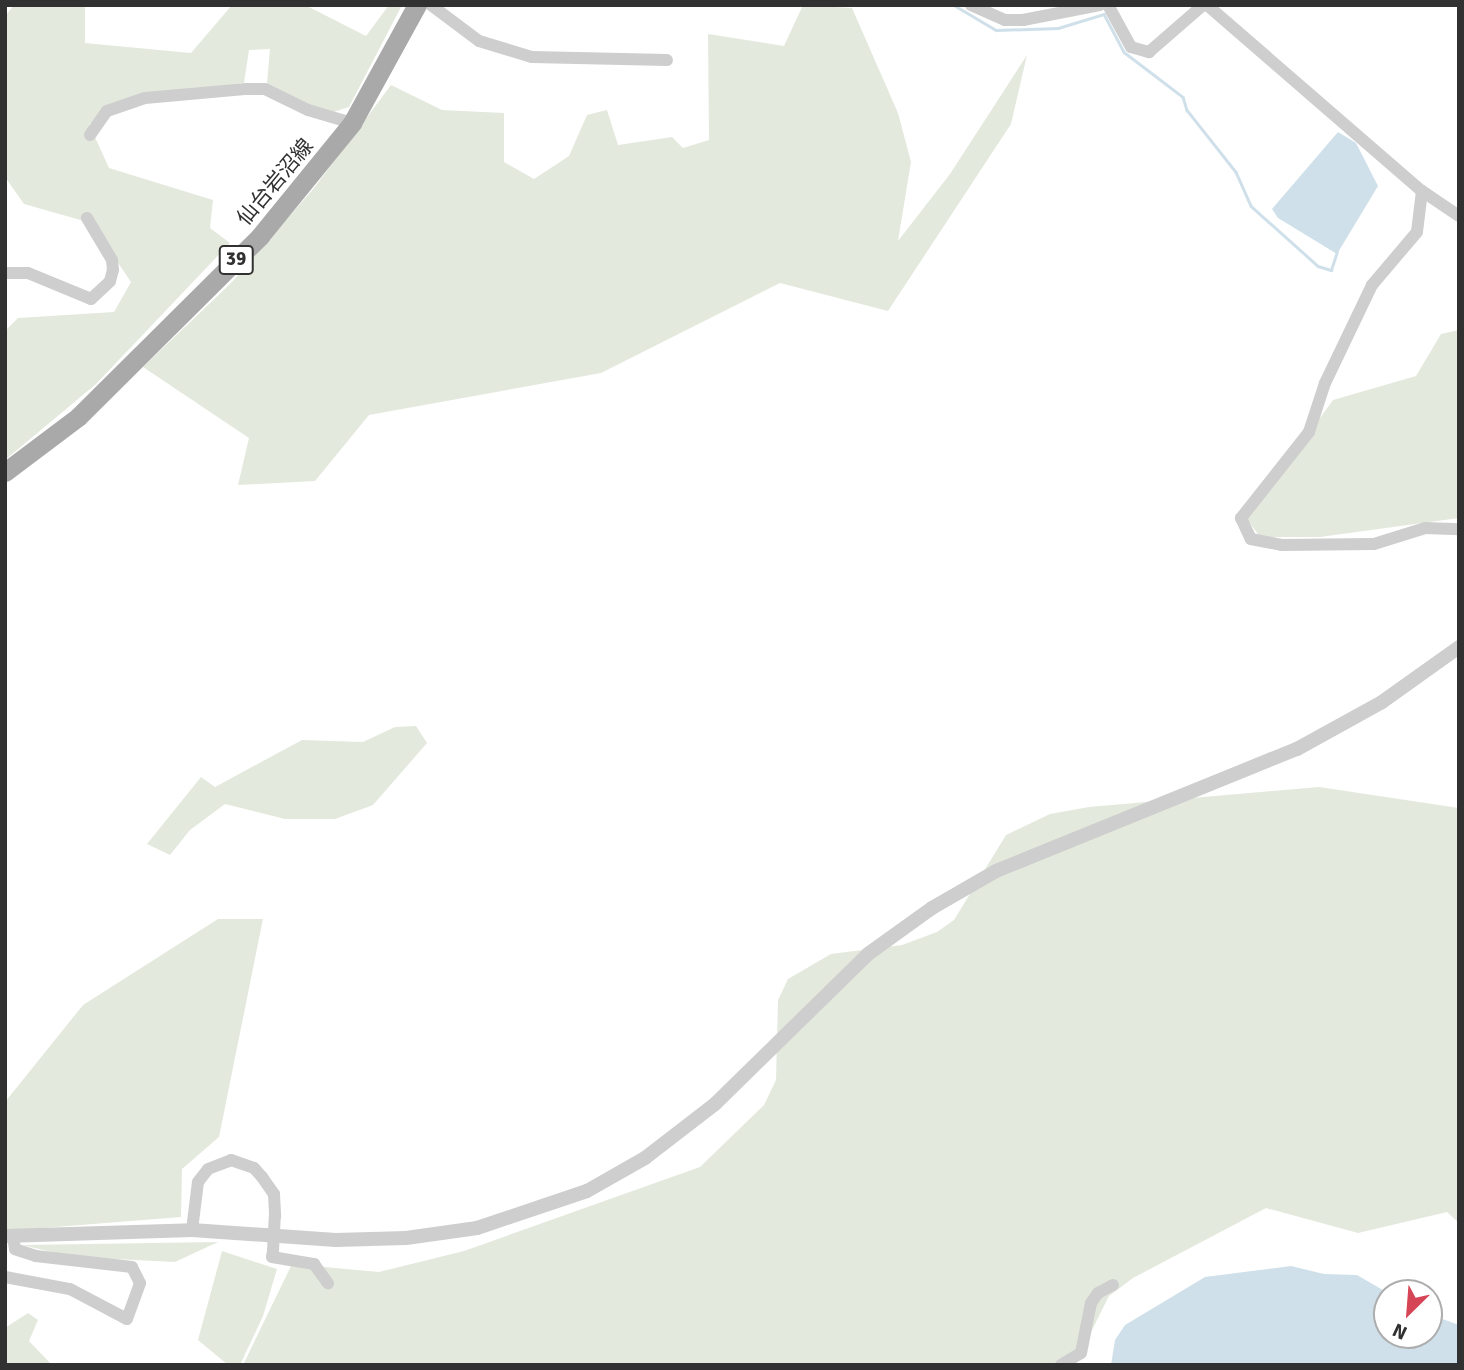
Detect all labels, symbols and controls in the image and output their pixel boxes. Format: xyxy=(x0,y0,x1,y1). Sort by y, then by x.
street label: 仙台岩沼線 xyxy=(232,134,318,230)
road number: 39 xyxy=(218,244,254,276)
north arrow xyxy=(1373,1279,1443,1349)
text: N xyxy=(1389,1318,1411,1345)

